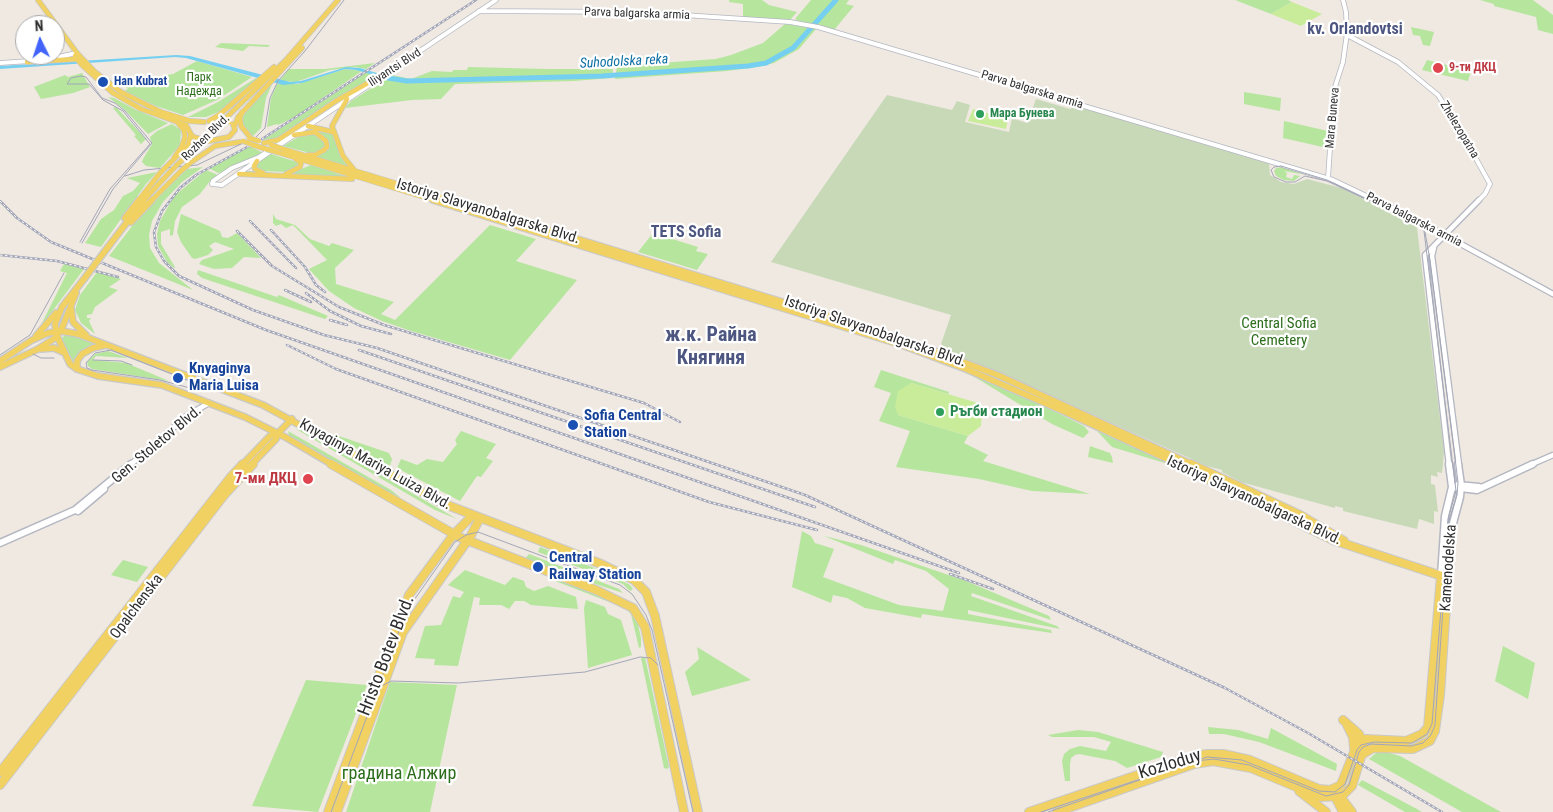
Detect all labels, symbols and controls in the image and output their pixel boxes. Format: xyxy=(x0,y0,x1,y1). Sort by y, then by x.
street label: Parva balgarska armia xyxy=(584,5,690,23)
north arrow xyxy=(15,15,65,65)
text: N xyxy=(34,18,44,34)
district label: kv. Orlandovtsi xyxy=(1307,20,1403,40)
street label: Iliyantsi Blvd xyxy=(366,46,424,90)
water label: Suhodolska reka xyxy=(579,51,669,73)
marker: 9-ти ДКЦ xyxy=(1431,61,1445,75)
place label: 9-ти ДКЦ xyxy=(1449,61,1496,75)
street label: Parva balgarska armia xyxy=(979,68,1085,112)
park label: Парк Надежда xyxy=(176,71,222,99)
marker: Han Kubrat xyxy=(96,75,110,89)
place label: Han Kubrat xyxy=(114,75,167,89)
street label: Mara Buneva xyxy=(1323,87,1343,149)
street label: Zhelezopatna xyxy=(1436,99,1482,161)
place label: Мара Бунева xyxy=(990,107,1054,121)
marker: Мара Бунева xyxy=(974,108,986,120)
street label: Rozhen Blvd. xyxy=(179,112,233,164)
street label: Istoriya Slavyanobalgarska Blvd. xyxy=(394,176,582,248)
street label: Parva balgarska armia xyxy=(1364,190,1464,250)
district label: TETS Sofia xyxy=(651,223,721,243)
street label: Istoriya Slavyanobalgarska Blvd. xyxy=(782,292,968,372)
park label: Central Sofia Cemetery xyxy=(1241,315,1317,350)
district label: ж.к. Райна Княгиня xyxy=(665,324,757,371)
place label: Knyaginya Maria Luisa xyxy=(189,360,259,395)
marker: Knyaginya Maria Luisa xyxy=(171,371,185,385)
street label: Gen. Stoletov Blvd. xyxy=(108,402,206,488)
place label: Ръгби стадион xyxy=(950,403,1042,421)
marker: Ръгби стадион xyxy=(934,406,946,418)
place label: Sofia Central Station xyxy=(584,407,662,442)
street label: Knyaginya Mariya Luiza Blvd. xyxy=(296,416,454,514)
marker: Sofia Central Station xyxy=(566,418,580,432)
street label: Istoriya Slavyanobalgarska Blvd. xyxy=(1164,453,1344,549)
place label: 7-ми ДКЦ xyxy=(235,470,297,488)
marker: 7-ми ДКЦ xyxy=(301,472,315,486)
street label: Kamenodelska xyxy=(1437,524,1461,612)
place label: Central Railway Station xyxy=(549,549,642,584)
marker: Central Railway Station xyxy=(531,560,545,574)
street label: Opalchenska xyxy=(107,571,167,643)
street label: Hristo Botev Blvd. xyxy=(354,593,420,719)
street label: Kozloduy xyxy=(1136,745,1204,785)
park label: градина Алжир xyxy=(342,763,456,785)

